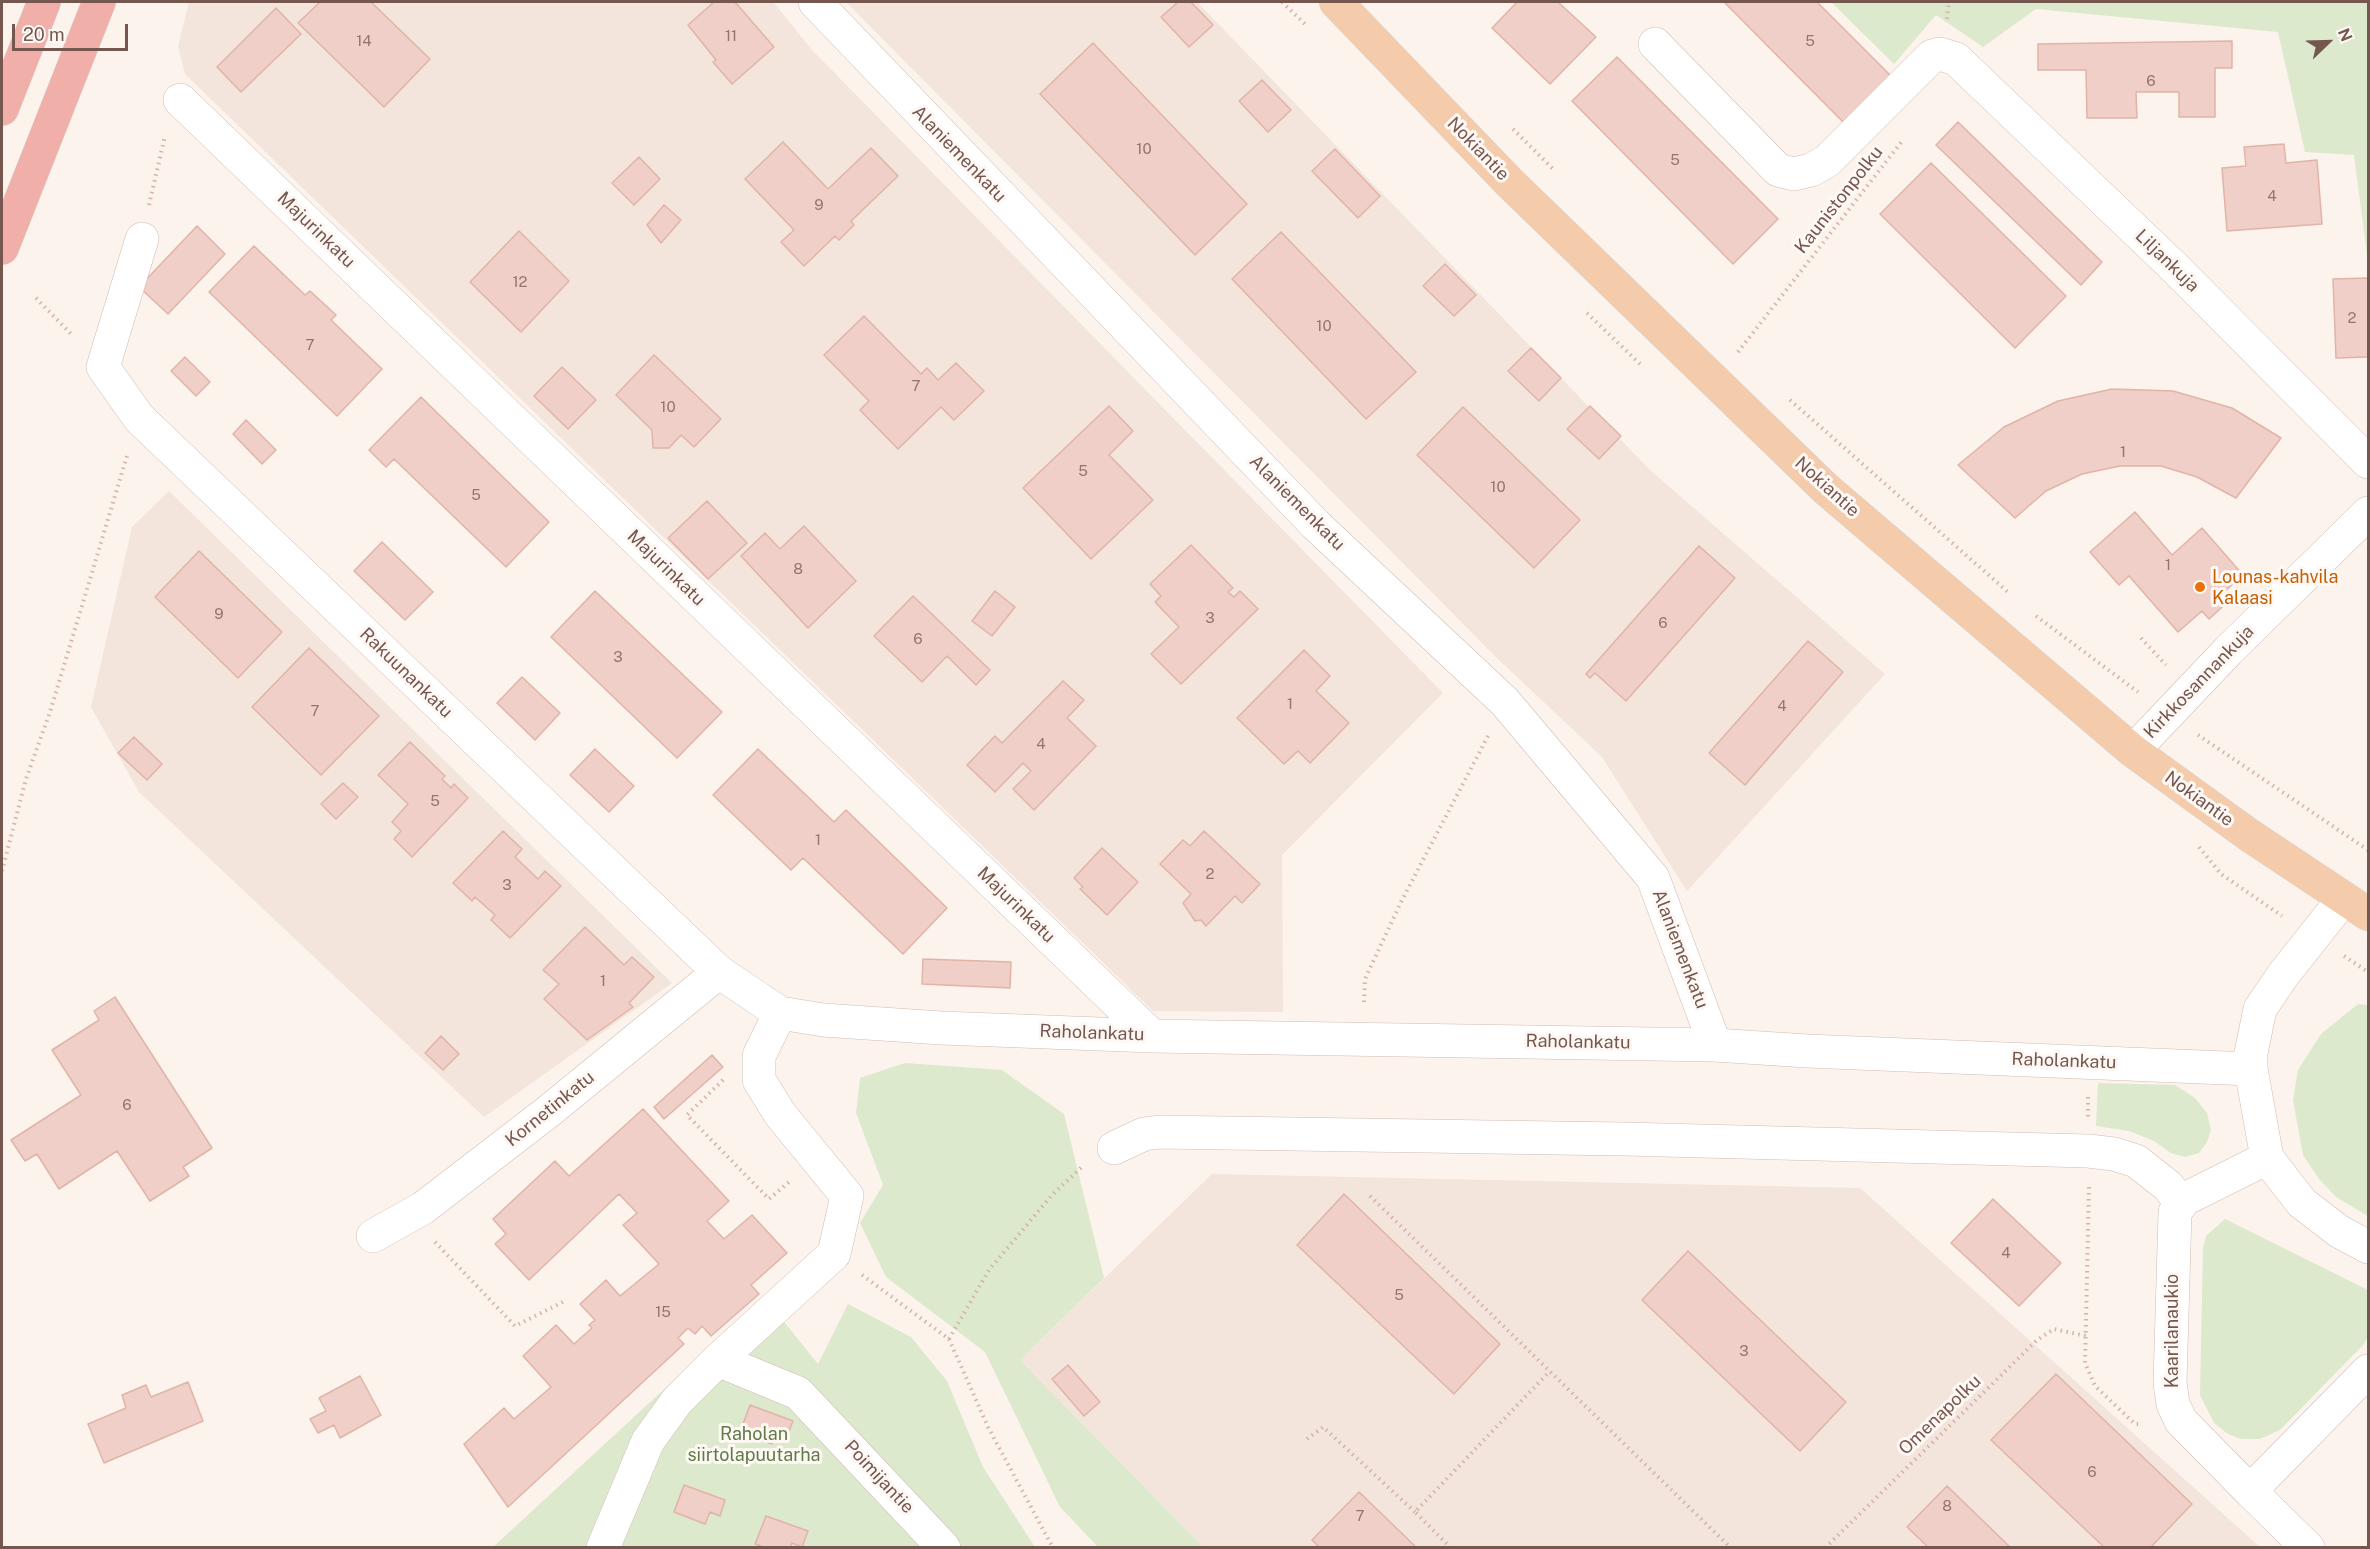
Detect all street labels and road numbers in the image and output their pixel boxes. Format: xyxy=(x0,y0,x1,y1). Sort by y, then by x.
street label: Alaniemenkatu xyxy=(907,101,1011,207)
street label: Nokiantie xyxy=(1443,113,1513,185)
street label: Kaunistonpolku xyxy=(1790,142,1888,258)
street label: Majurinkatu xyxy=(273,188,359,272)
street label: Liljankuja xyxy=(2131,225,2203,297)
street label: Alaniemenkatu xyxy=(1245,451,1349,555)
street label: Nokiantie xyxy=(1790,452,1864,522)
street label: Majurinkatu xyxy=(623,526,709,610)
street label: Kirkkosannankuja xyxy=(2139,621,2259,743)
street label: Rakuunankatu xyxy=(355,623,457,723)
street label: Nokiantie xyxy=(2160,767,2238,831)
street label: Majurinkatu xyxy=(973,863,1059,947)
street label: Alaniemenkatu xyxy=(1647,886,1713,1012)
street label: Raholankatu xyxy=(1039,1020,1145,1046)
street label: Raholankatu xyxy=(1525,1030,1631,1054)
street label: Raholankatu xyxy=(2011,1048,2117,1074)
street label: Kornetinkatu xyxy=(501,1067,599,1151)
street label: Kaarilanaukio xyxy=(2161,1274,2183,1388)
street label: Omenapolku xyxy=(1894,1370,1986,1460)
street label: Poimijantie xyxy=(840,1436,918,1518)

